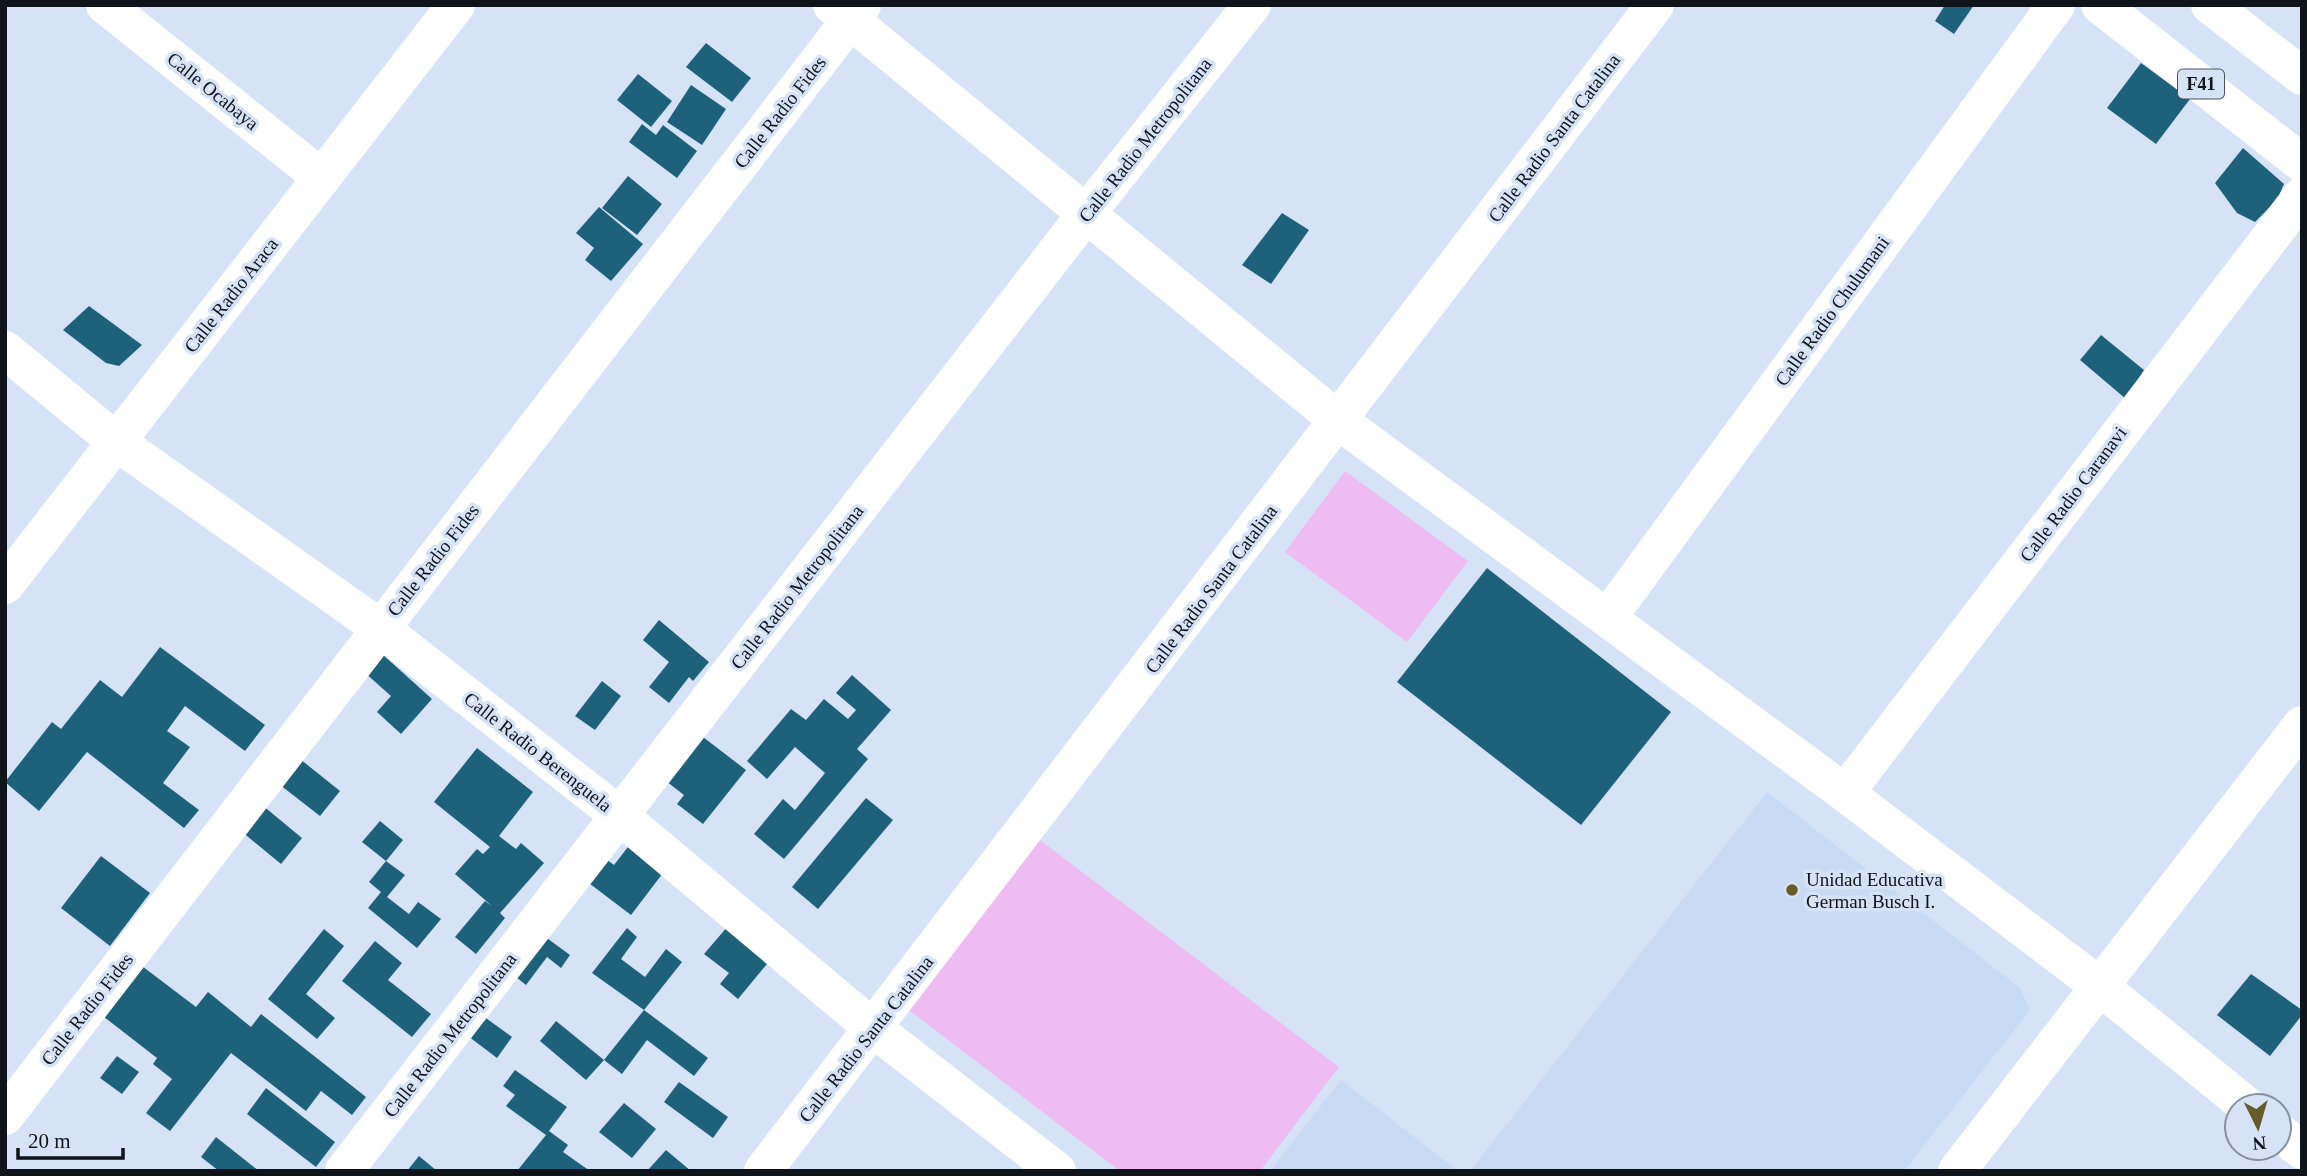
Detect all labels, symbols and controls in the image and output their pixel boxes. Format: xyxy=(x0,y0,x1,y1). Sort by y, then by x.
street label: Calle Ocabaya xyxy=(163,48,263,135)
street label: Calle Radio Santa Catalina xyxy=(1484,49,1624,226)
street label: Calle Radio Fides xyxy=(730,52,830,172)
street label: Calle Radio Metropolitana xyxy=(1074,53,1216,226)
road number: F41 xyxy=(2178,70,2224,98)
street label: Calle Radio Chulumani xyxy=(1771,232,1893,390)
street label: Calle Radio Araca xyxy=(180,233,282,356)
street label: Calle Radio Caranavi xyxy=(2015,422,2131,566)
street label: Calle Radio Fides xyxy=(383,500,483,620)
street label: Calle Radio Metropolitana xyxy=(726,500,868,673)
street label: Calle Radio Santa Catalina xyxy=(1141,500,1281,677)
street label: Calle Radio Berenguela xyxy=(460,688,616,816)
place label: Unidad Educativa German Busch I. xyxy=(1806,869,1943,912)
marker: Unidad Educativa German Busch I. xyxy=(1784,882,1800,898)
street label: Calle Radio Metropolitana xyxy=(379,948,521,1121)
street label: Calle Radio Fides xyxy=(37,949,137,1069)
street label: Calle Radio Santa Catalina xyxy=(795,951,938,1126)
north arrow xyxy=(2223,1092,2293,1162)
scale bar xyxy=(18,1116,122,1160)
text: 20 m xyxy=(28,1129,71,1153)
text: N xyxy=(2251,1132,2267,1155)

